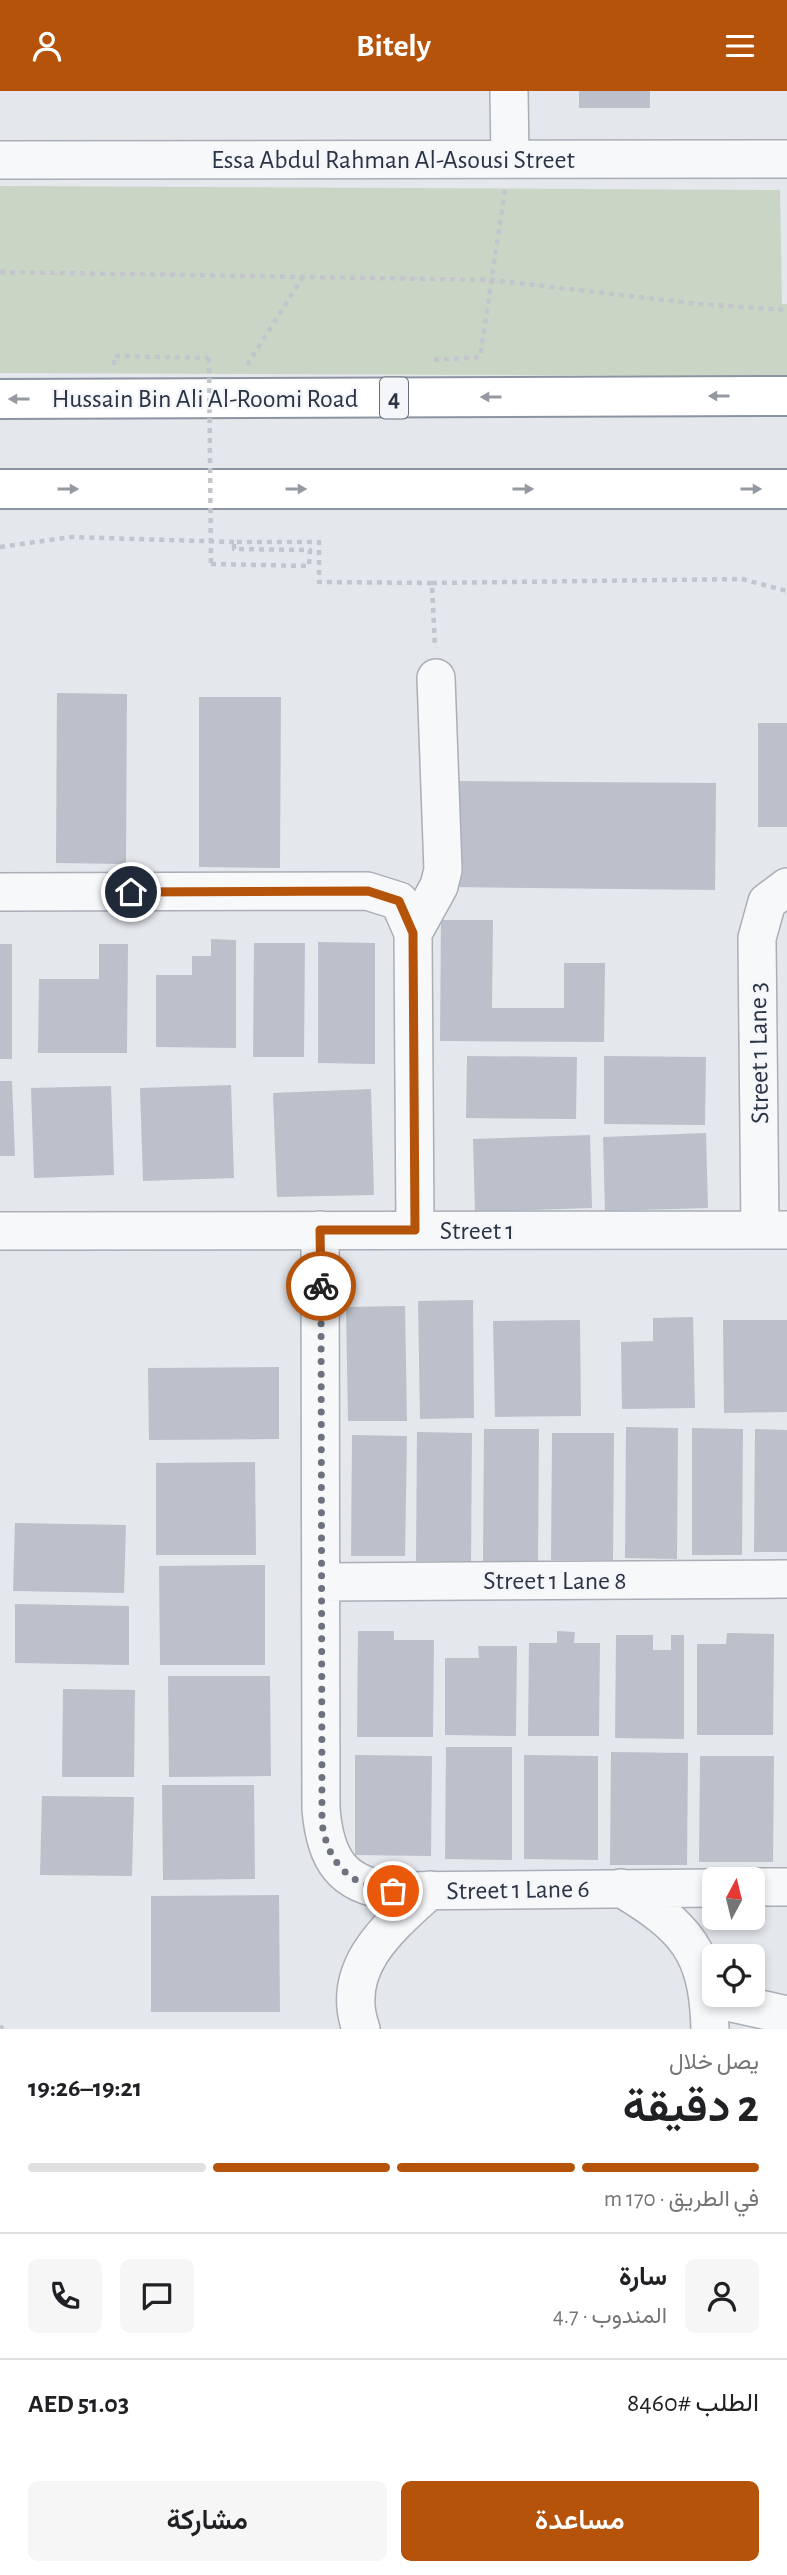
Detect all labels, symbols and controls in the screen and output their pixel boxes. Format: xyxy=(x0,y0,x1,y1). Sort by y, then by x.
icon: person xyxy=(28,27,66,65)
icon: menu xyxy=(721,27,759,65)
text: Bitely xyxy=(356,30,431,62)
street label: Essa Abdul Rahman Al-Asousi Street xyxy=(211,147,575,173)
road number: 4 xyxy=(380,377,408,419)
street label: Hussain Bin Ali Al-Roomi Road xyxy=(52,386,358,412)
one-way arrow xyxy=(708,390,730,402)
one-way arrow xyxy=(480,391,502,403)
one-way arrow xyxy=(8,393,30,405)
one-way arrow xyxy=(57,483,79,495)
one-way arrow xyxy=(285,483,307,495)
one-way arrow xyxy=(512,483,534,495)
one-way arrow xyxy=(740,483,762,495)
pin xyxy=(101,862,161,922)
icon: home xyxy=(112,873,150,911)
street label: Street 1 Lane 3 xyxy=(745,982,773,1124)
street label: Street 1 xyxy=(440,1218,514,1244)
courier xyxy=(286,1251,356,1321)
icon: bike xyxy=(302,1267,340,1305)
street label: Street 1 Lane 8 xyxy=(483,1568,627,1594)
pin xyxy=(363,1861,423,1921)
north arrow xyxy=(702,1867,765,1930)
map controls xyxy=(702,1867,765,2007)
icon: bag xyxy=(374,1872,412,1910)
street label: Street 1 Lane 6 xyxy=(446,1876,590,1904)
button: locate xyxy=(702,1944,765,2007)
text: يصل خلال xyxy=(669,2051,759,2074)
text: 19:21–19:26 xyxy=(28,2075,142,2101)
text: 2 دقيقة xyxy=(622,2084,759,2130)
text: في الطريق · 170 m xyxy=(604,2188,759,2211)
button: phone xyxy=(28,2259,102,2333)
button: chat xyxy=(120,2259,194,2333)
button: person xyxy=(685,2259,759,2333)
text: سارة xyxy=(619,2264,667,2290)
text: المندوب · 4.7 xyxy=(553,2305,667,2328)
text: الطلب #8460 xyxy=(627,2390,759,2416)
text: AED 51.03 xyxy=(28,2391,129,2417)
button: مشاركة xyxy=(28,2481,387,2561)
button: مساعدة xyxy=(401,2481,759,2561)

